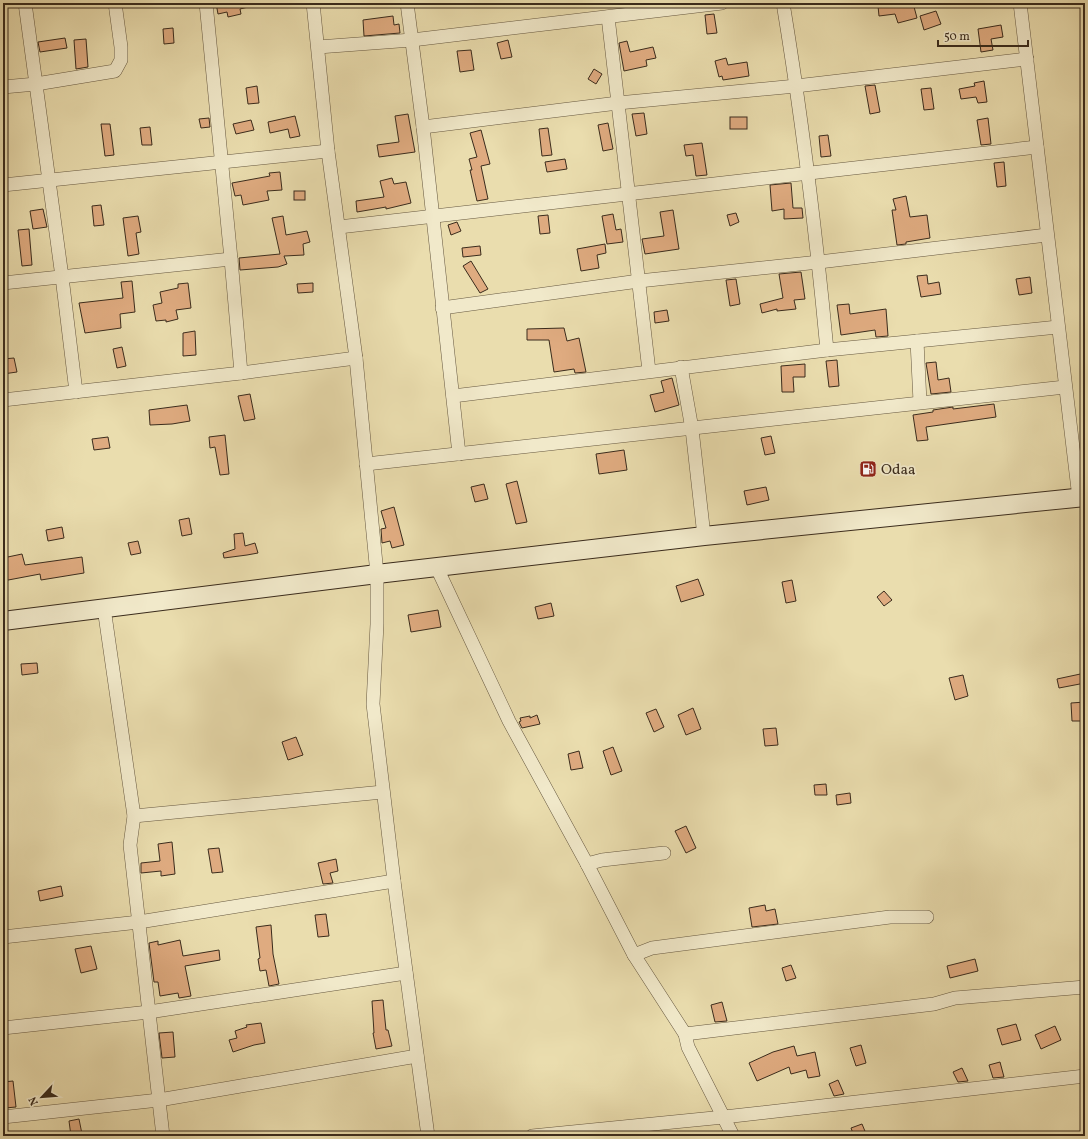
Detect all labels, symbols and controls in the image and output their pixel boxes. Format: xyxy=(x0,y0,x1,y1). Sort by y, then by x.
scale bar xyxy=(938,22,1028,48)
text: 50 m xyxy=(944,29,970,45)
fuel station icon: Odaa xyxy=(858,459,878,479)
place label: Odaa xyxy=(881,460,915,481)
north arrow xyxy=(22,1077,62,1117)
text: N xyxy=(26,1094,43,1108)

